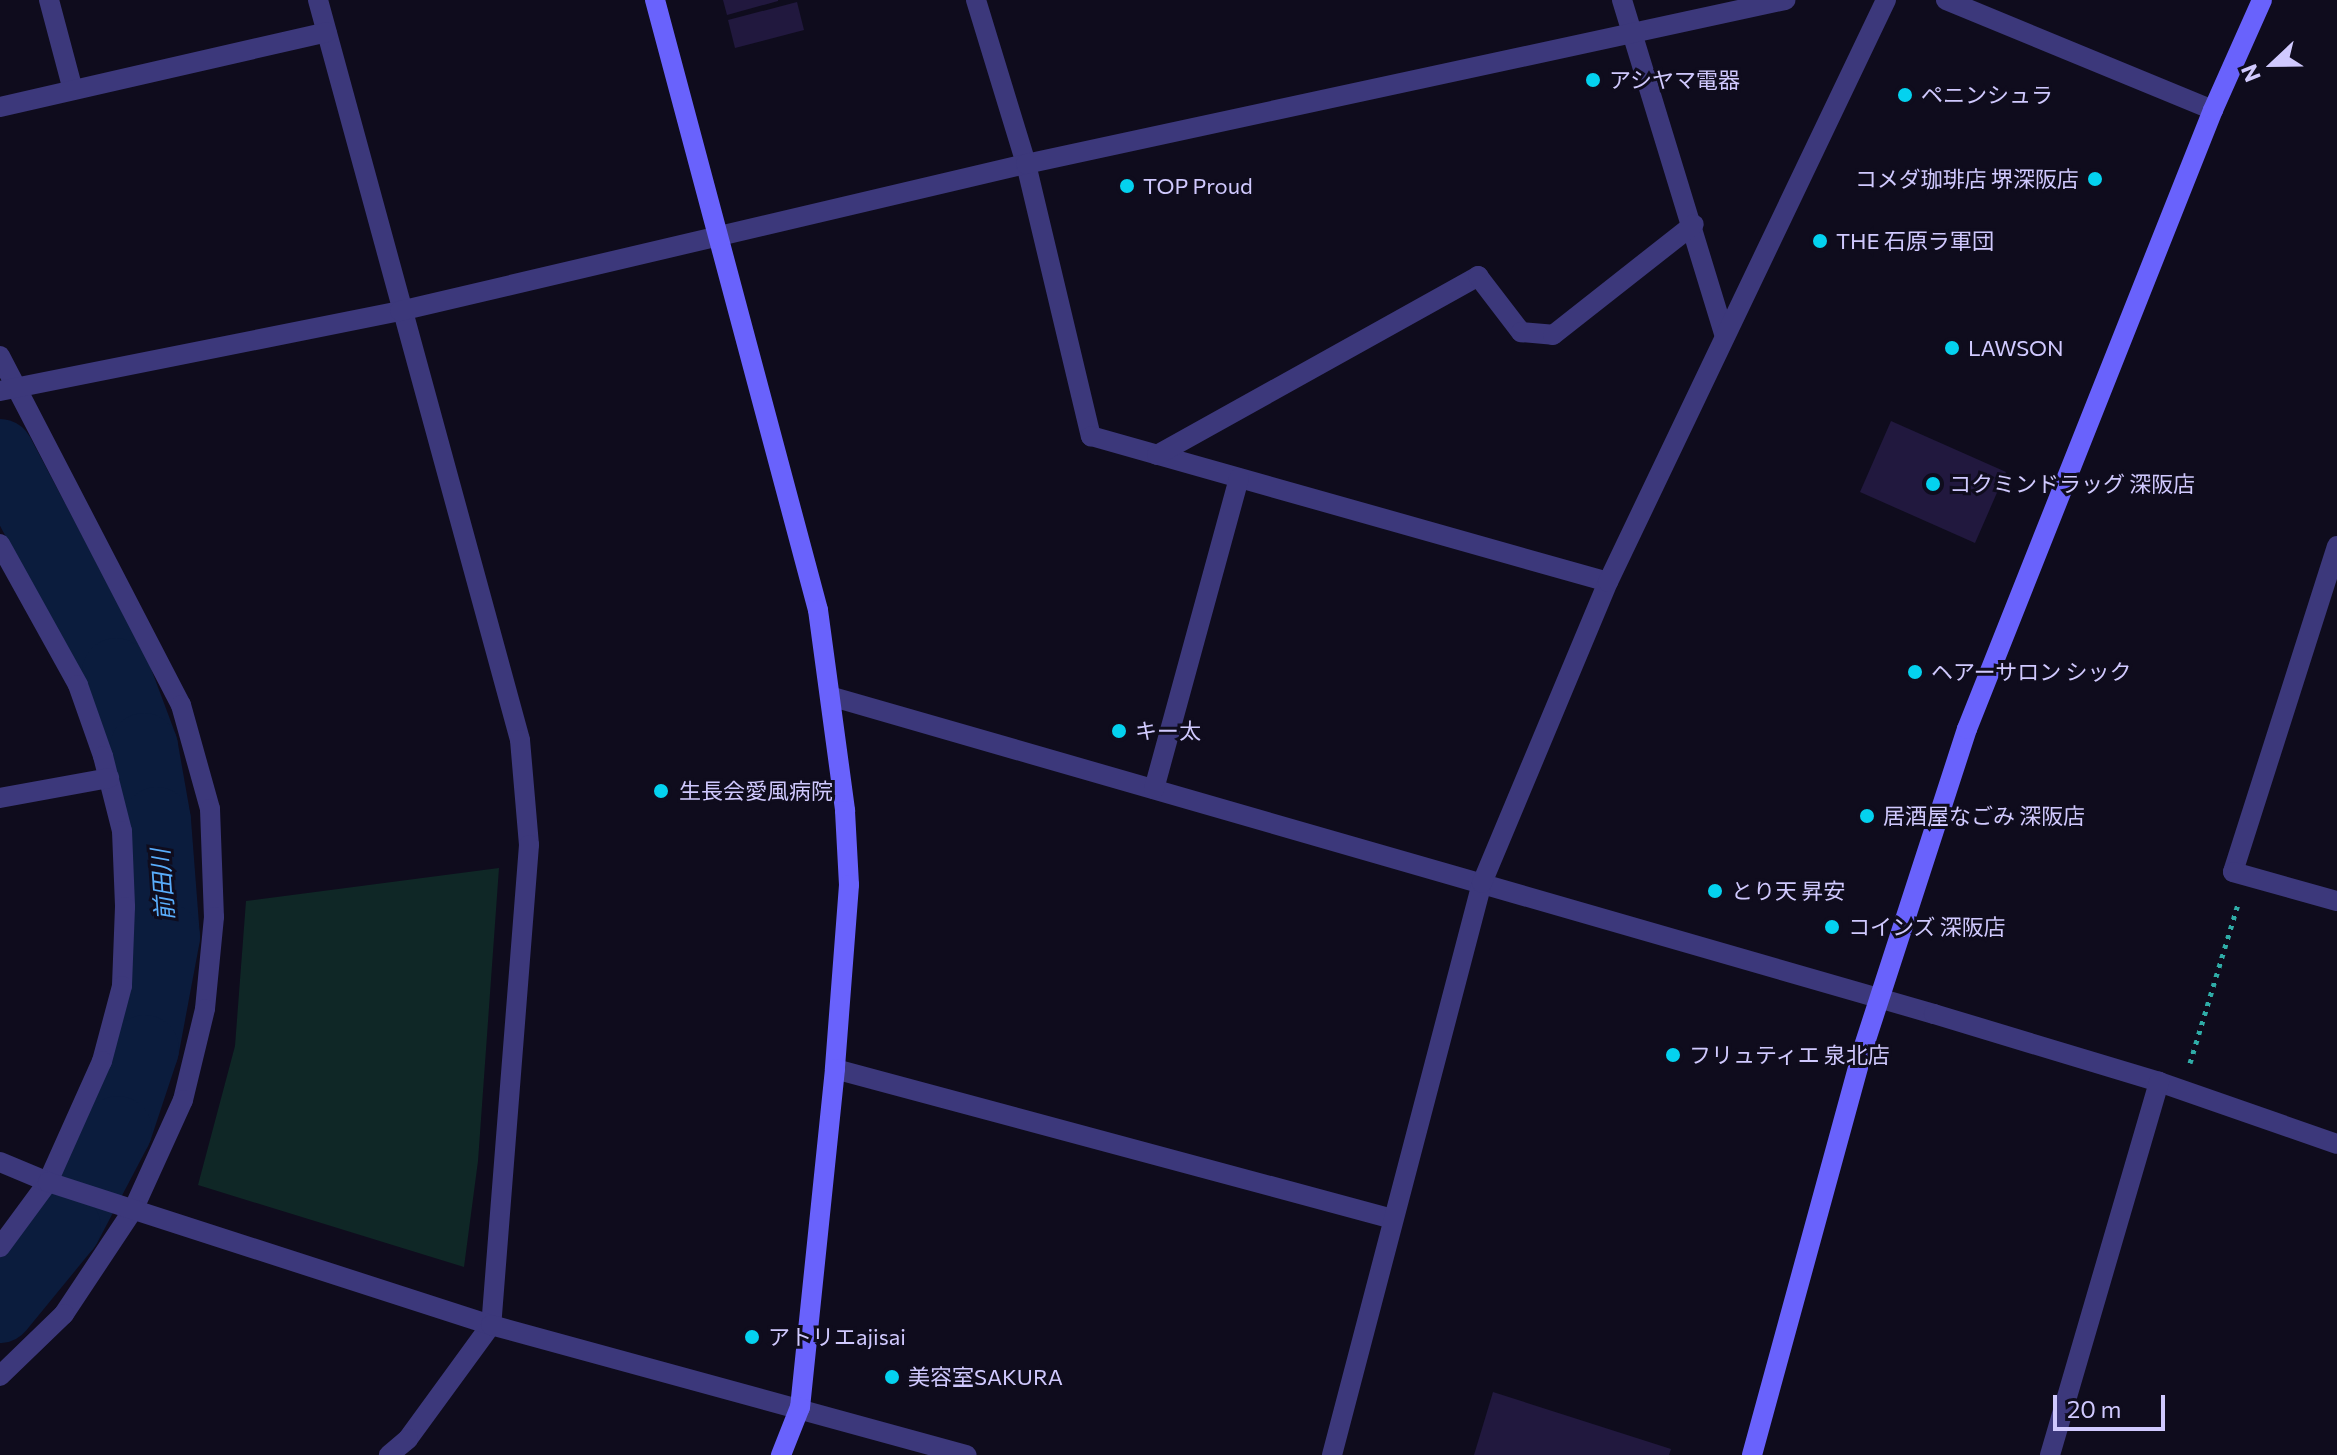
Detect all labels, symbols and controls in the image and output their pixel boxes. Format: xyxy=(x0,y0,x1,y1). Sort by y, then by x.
north arrow xyxy=(2233,24,2313,104)
text: N xyxy=(2235,60,2266,86)
place label: アシヤマ電器 xyxy=(1609,67,1741,93)
marker: アシヤマ電器 xyxy=(1584,71,1602,89)
place label: ペニンシュラ xyxy=(1921,82,2053,108)
marker: ペニンシュラ xyxy=(1896,86,1914,104)
place label: コメダ珈琲店 堺深阪店 xyxy=(1855,166,2079,192)
marker: コメダ珈琲店 堺深阪店 xyxy=(2086,170,2104,188)
place label: TOP Proud xyxy=(1143,173,1253,199)
marker: TOP Proud xyxy=(1118,177,1136,195)
place label: THE 石原ラ軍団 xyxy=(1836,228,1994,254)
marker: THE 石原ラ軍団 xyxy=(1811,232,1829,250)
place label: LAWSON xyxy=(1968,335,2064,361)
marker: LAWSON xyxy=(1943,339,1961,357)
place label: コクミンドラッグ 深阪店 xyxy=(1949,471,2195,497)
marker: コクミンドラッグ 深阪店 xyxy=(1924,475,1942,493)
place label: ヘアーサロン シック xyxy=(1931,659,2132,685)
marker: ヘアーサロン シック xyxy=(1906,663,1924,681)
place label: キー太 xyxy=(1135,718,1201,744)
marker: キー太 xyxy=(1110,722,1128,740)
place label: 生長会愛風病院 xyxy=(679,778,833,804)
marker: 生長会愛風病院 xyxy=(650,780,672,802)
place label: 居酒屋なごみ 深阪店 xyxy=(1883,803,2085,829)
marker: 居酒屋なごみ 深阪店 xyxy=(1858,807,1876,825)
water label: 前田川 xyxy=(145,848,179,922)
place label: とり天 昇安 xyxy=(1731,878,1845,904)
marker: とり天 昇安 xyxy=(1706,882,1724,900)
place label: コインズ 深阪店 xyxy=(1848,914,2006,940)
marker: コインズ 深阪店 xyxy=(1823,918,1841,936)
place label: フリュティエ 泉北店 xyxy=(1689,1042,1891,1068)
marker: フリュティエ 泉北店 xyxy=(1664,1046,1682,1064)
place label: アトリエajisai xyxy=(768,1324,906,1350)
marker: アトリエajisai xyxy=(743,1328,761,1346)
place label: 美容室SAKURA xyxy=(908,1364,1063,1390)
marker: 美容室SAKURA xyxy=(883,1368,901,1386)
scale bar xyxy=(2057,1379,2169,1429)
text: 20 m xyxy=(2067,1394,2121,1423)

